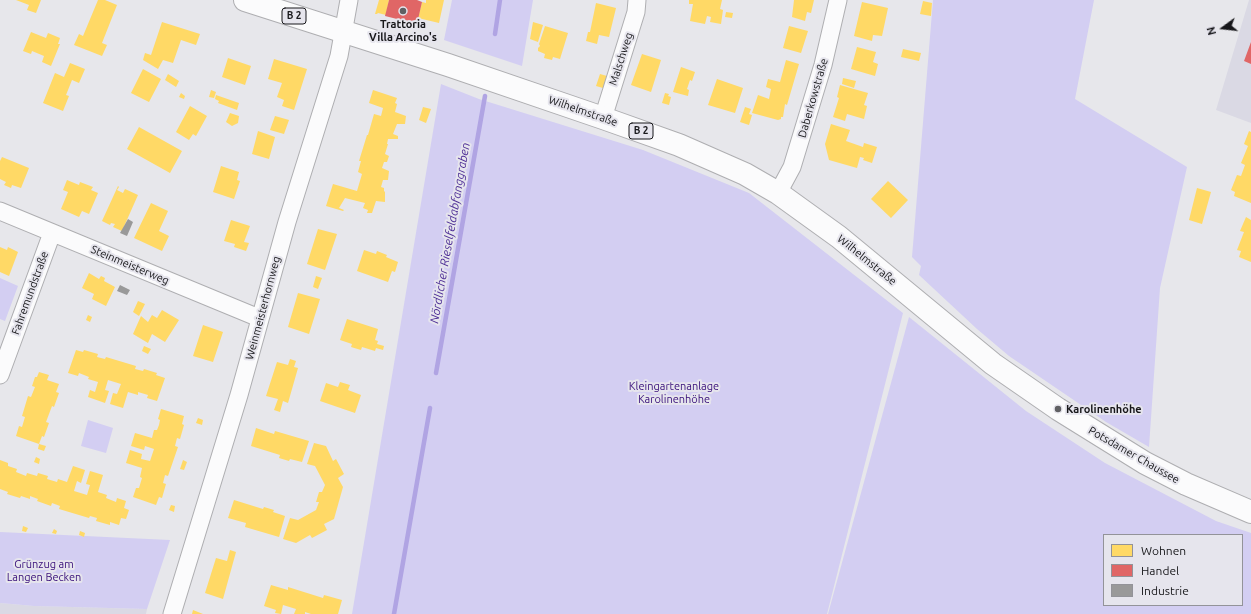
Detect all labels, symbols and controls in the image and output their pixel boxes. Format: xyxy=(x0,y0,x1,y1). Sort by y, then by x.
marker: Trattoria Villa Arcino's xyxy=(398,6,408,16)
road number: B 2 xyxy=(282,8,306,24)
north arrow xyxy=(1203,8,1243,48)
place label: Trattoria Villa Arcino's xyxy=(369,17,437,43)
text: N xyxy=(1205,26,1218,37)
street label: Malschweg xyxy=(606,31,636,87)
street label: Daberkowstraße xyxy=(795,57,831,139)
street label: Wilhelmstraße xyxy=(547,93,619,129)
road number: B 2 xyxy=(629,123,653,139)
water label: Nördlicher Rieselfeldabfanggraben xyxy=(427,142,473,324)
street label: Wilhelmstraße xyxy=(835,232,899,288)
street label: Steinmeisterweg xyxy=(89,243,171,287)
street label: Fahremundstraße xyxy=(9,250,51,336)
street label: Weinmeisterhornweg xyxy=(243,255,283,361)
park label: Kleingartenanlage Karolinenhöhe xyxy=(629,379,719,405)
place label: Karolinenhöhe xyxy=(1066,402,1142,416)
marker: Karolinenhöhe xyxy=(1053,404,1063,414)
street label: Potsdamer Chaussee xyxy=(1086,424,1182,486)
legend xyxy=(1103,534,1243,606)
text: Wohnen xyxy=(1141,544,1186,557)
park label: Grünzug am Langen Becken xyxy=(7,557,81,583)
text: Handel xyxy=(1141,564,1179,577)
text: Industrie xyxy=(1141,584,1189,597)

